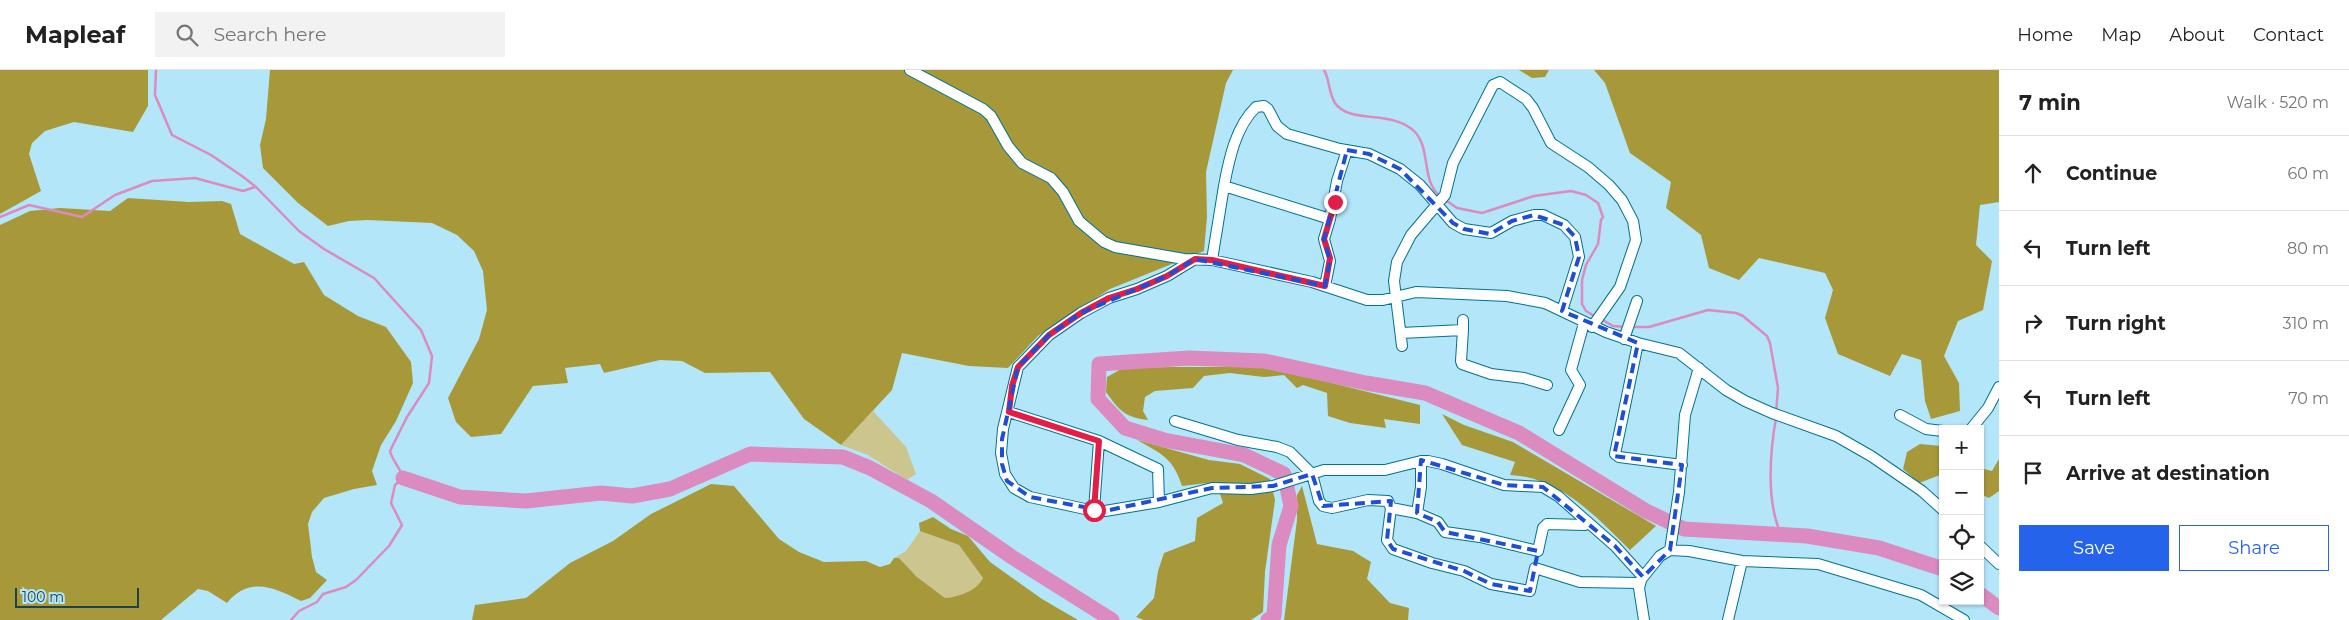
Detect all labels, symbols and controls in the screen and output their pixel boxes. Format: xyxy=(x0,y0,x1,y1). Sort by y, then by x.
search box xyxy=(155,12,505,57)
text: Mapleaf xyxy=(25,20,125,49)
icon: search xyxy=(173,21,201,49)
text: Search here xyxy=(213,23,326,46)
text: Home xyxy=(2017,24,2073,46)
text: Map xyxy=(2101,24,2141,46)
text: About xyxy=(2169,24,2225,46)
text: Contact xyxy=(2253,24,2324,46)
text: 7 min xyxy=(2019,90,2081,115)
text: Walk · 520 m xyxy=(2227,93,2329,112)
icon: ahead xyxy=(2019,159,2047,187)
text: Continue xyxy=(2066,162,2157,185)
text: 60 m xyxy=(2287,164,2329,183)
route end xyxy=(1324,191,1347,214)
icon: left xyxy=(2019,234,2047,262)
text: Turn left xyxy=(2066,237,2151,260)
text: 80 m xyxy=(2287,239,2329,258)
icon: right xyxy=(2019,309,2047,337)
text: Turn right xyxy=(2066,312,2166,335)
text: 310 m xyxy=(2282,314,2329,333)
icon: left xyxy=(2019,384,2047,412)
text: Turn left xyxy=(2066,387,2151,410)
text: 70 m xyxy=(2288,389,2329,408)
map controls xyxy=(1939,425,1984,605)
button: + xyxy=(1939,425,1984,470)
icon: arrive xyxy=(2019,459,2047,487)
text: Arrive at destination xyxy=(2066,462,2270,485)
button: − xyxy=(1939,470,1984,515)
route start xyxy=(1083,499,1106,522)
button: locate xyxy=(1939,515,1984,560)
button: Save xyxy=(2019,525,2169,571)
button: Share xyxy=(2179,525,2329,571)
button: layers xyxy=(1939,560,1984,605)
scale bar xyxy=(15,585,139,608)
text: 100 m xyxy=(22,588,64,606)

